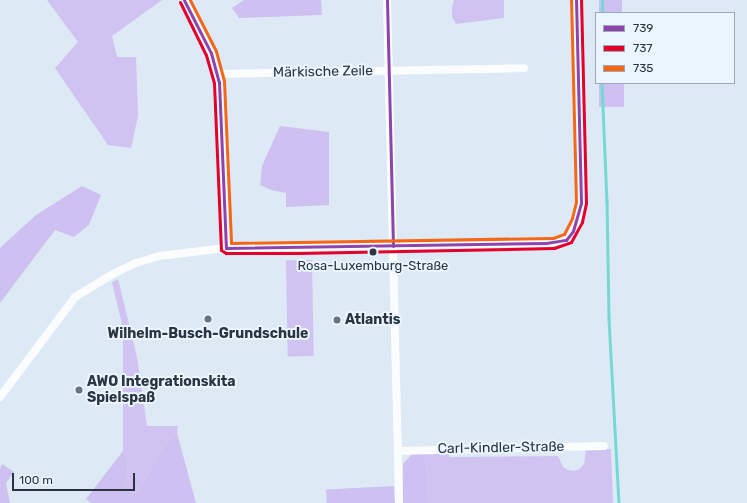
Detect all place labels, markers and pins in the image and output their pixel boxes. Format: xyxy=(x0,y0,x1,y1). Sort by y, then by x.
marker: Rosa-Luxemburg-Straße xyxy=(368,247,378,257)
place label: Rosa-Luxemburg-Straße xyxy=(298,258,448,274)
place label: Atlantis xyxy=(345,312,401,328)
marker: Wilhelm-Busch-Grundschule xyxy=(203,314,213,324)
marker: Atlantis xyxy=(332,315,342,325)
place label: Wilhelm-Busch-Grundschule xyxy=(108,326,308,342)
place label: AWO Integrationskita Spielspaß xyxy=(87,374,236,406)
marker: AWO Integrationskita Spielspaß xyxy=(74,385,84,395)

